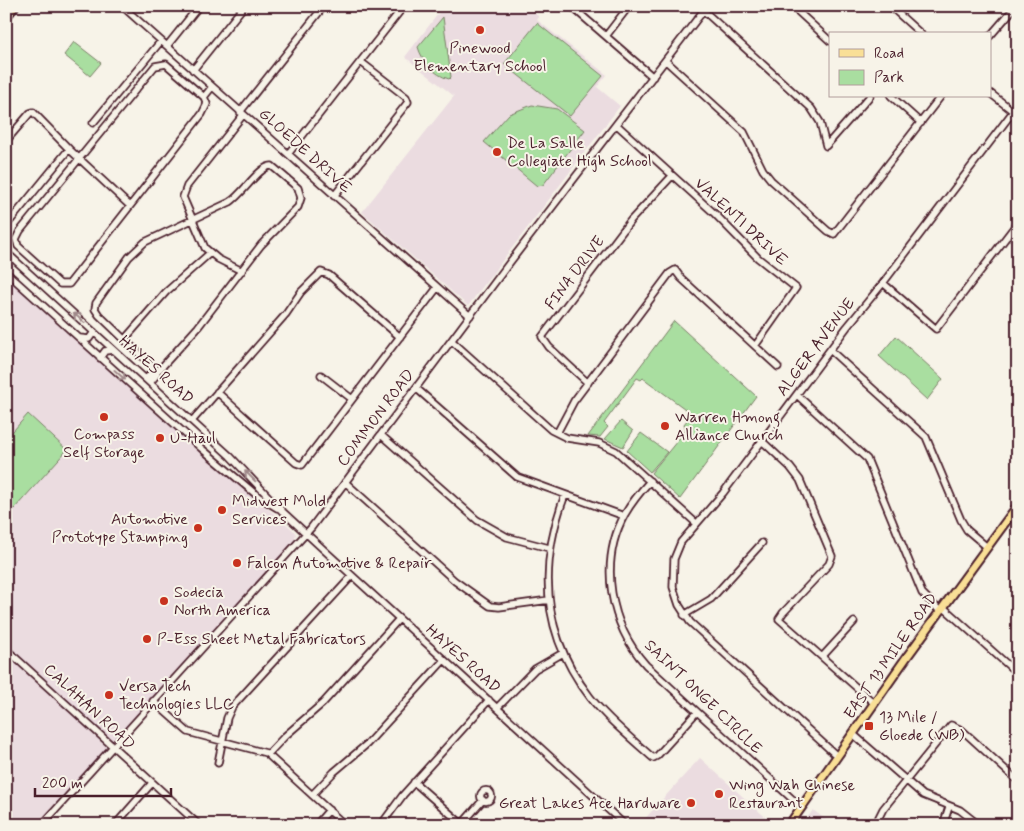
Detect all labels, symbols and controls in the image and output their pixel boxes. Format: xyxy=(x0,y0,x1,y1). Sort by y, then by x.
marker: Pinewood Elementary School xyxy=(474,24,486,36)
legend xyxy=(829,32,992,98)
place label: Pinewood Elementary School xyxy=(414,38,547,77)
text: Road xyxy=(874,44,904,64)
text: Park xyxy=(874,68,904,88)
street label: GLOEDE DRIVE xyxy=(254,104,356,198)
place label: De La Salle Collegiate High School xyxy=(507,133,652,172)
marker: De La Salle Collegiate High School xyxy=(491,146,503,158)
street label: VALENTI DRIVE xyxy=(690,173,792,271)
street label: FINA DRIVE xyxy=(540,232,610,314)
street label: ALGER AVENUE xyxy=(772,293,860,401)
one-way arrow xyxy=(73,312,86,324)
street label: HAYES ROAD xyxy=(114,331,198,409)
street label: COMMON ROAD xyxy=(333,365,419,471)
one-way arrow xyxy=(114,369,127,381)
place label: Warren Hmong Alliance Church xyxy=(675,407,783,446)
marker: Compass Self Storage xyxy=(98,411,110,423)
marker: Warren Hmong Alliance Church xyxy=(659,420,671,432)
place label: Compass Self Storage xyxy=(63,424,145,463)
place label: U-Haul xyxy=(170,428,216,449)
marker: U-Haul xyxy=(154,432,166,444)
one-way arrow xyxy=(244,470,256,482)
place label: Midwest Mold Services xyxy=(232,491,326,530)
marker: Midwest Mold Services xyxy=(216,504,228,516)
place label: Automotive Prototype Stamping xyxy=(52,509,188,548)
marker: Automotive Prototype Stamping xyxy=(192,522,204,534)
place label: Falcon Automotive & Repair xyxy=(247,553,432,574)
marker: Falcon Automotive & Repair xyxy=(231,557,243,569)
place label: Sodecia North America xyxy=(174,582,271,621)
street label: EAST 13 MILE ROAD xyxy=(839,589,943,723)
marker: Sodecia North America xyxy=(158,595,170,607)
street label: HAYES ROAD xyxy=(421,620,505,698)
place label: P-Ess Sheet Metal Fabricators xyxy=(157,629,366,650)
marker: P-Ess Sheet Metal Fabricators xyxy=(141,633,153,645)
street label: SAINT ONGE CIRCLE xyxy=(640,635,766,759)
street label: CALAHAN ROAD xyxy=(39,659,139,755)
place label: Versa Tech Technologies LLC xyxy=(119,676,234,716)
marker: Versa Tech Technologies LLC xyxy=(103,689,115,701)
place label: 13 Mile / Gloede (WB) xyxy=(879,707,965,746)
marker: 13 Mile / Gloede (WB) xyxy=(863,720,875,732)
scale bar xyxy=(35,766,171,798)
text: 200 m xyxy=(42,774,83,794)
place label: Wing Wah Chinese Restaurant xyxy=(729,775,856,814)
marker: Wing Wah Chinese Restaurant xyxy=(713,788,725,800)
place label: Great Lakes Ace Hardware xyxy=(499,793,681,814)
marker: Great Lakes Ace Hardware xyxy=(685,797,697,809)

